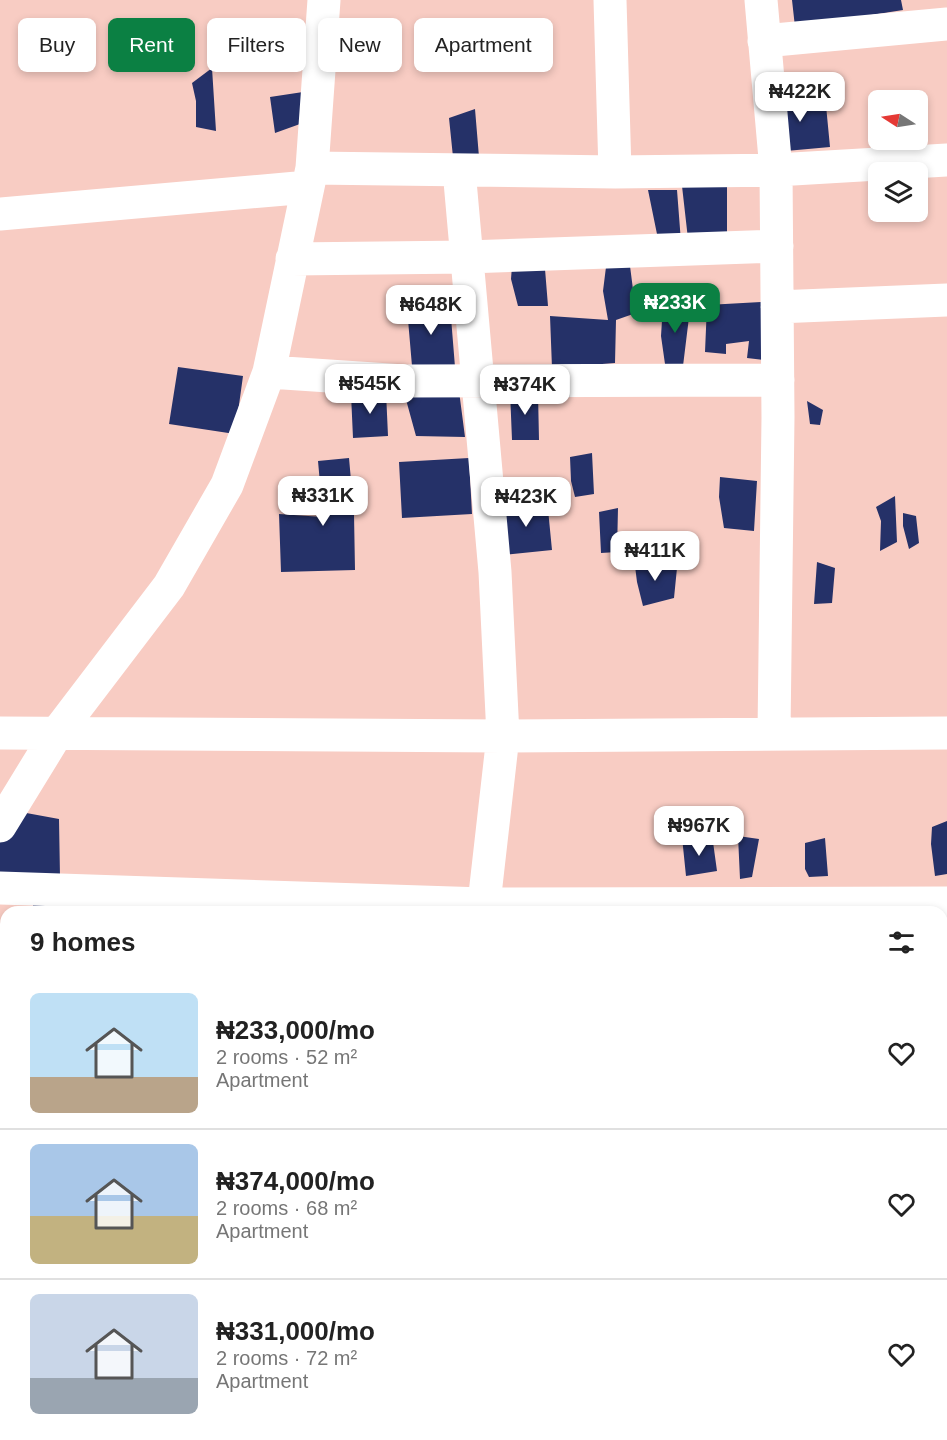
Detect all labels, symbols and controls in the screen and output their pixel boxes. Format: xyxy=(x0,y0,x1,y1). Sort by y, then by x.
chip: Buy xyxy=(18,18,96,72)
chip: Rent xyxy=(108,18,195,72)
chip: Filters xyxy=(207,18,306,72)
chip: New xyxy=(318,18,402,72)
chip: Apartment xyxy=(414,18,553,72)
pin: ₦422K xyxy=(758,72,842,123)
text: ₦422K xyxy=(769,80,831,102)
north arrow xyxy=(868,90,928,150)
map controls xyxy=(868,90,928,222)
button: layers xyxy=(868,162,928,222)
pin: ₦233K xyxy=(633,283,717,334)
pin: ₦648K xyxy=(389,285,473,336)
text: ₦233K xyxy=(644,291,706,313)
text: ₦648K xyxy=(400,293,462,315)
pin: ₦545K xyxy=(328,364,412,415)
pin: ₦374K xyxy=(483,365,567,416)
text: ₦545K xyxy=(339,372,401,394)
text: ₦374K xyxy=(494,373,556,395)
pin: ₦331K xyxy=(281,476,365,527)
pin: ₦423K xyxy=(484,477,568,528)
text: ₦331K xyxy=(292,484,354,506)
text: ₦423K xyxy=(495,485,557,507)
pin: ₦411K xyxy=(613,531,697,582)
text: ₦411K xyxy=(624,539,686,561)
pin: ₦967K xyxy=(657,806,741,857)
text: ₦967K xyxy=(668,814,730,836)
icon: filters xyxy=(885,926,918,959)
text: 9 homes xyxy=(30,927,136,957)
text: ₦233,000/mo xyxy=(216,1015,375,1045)
icon: home xyxy=(78,1017,150,1089)
icon: heart xyxy=(885,1037,918,1070)
text: 2 rooms · 52 m² xyxy=(216,1046,357,1068)
text: Apartment xyxy=(216,1069,308,1091)
text: ₦374,000/mo xyxy=(216,1166,375,1196)
icon: home xyxy=(78,1168,150,1240)
icon: heart xyxy=(885,1188,918,1221)
text: 2 rooms · 68 m² xyxy=(216,1197,357,1219)
text: Apartment xyxy=(216,1220,308,1242)
text: ₦331,000/mo xyxy=(216,1316,375,1346)
icon: home xyxy=(78,1318,150,1390)
icon: heart xyxy=(885,1338,918,1371)
text: 2 rooms · 72 m² xyxy=(216,1347,357,1369)
text: Apartment xyxy=(216,1370,308,1392)

